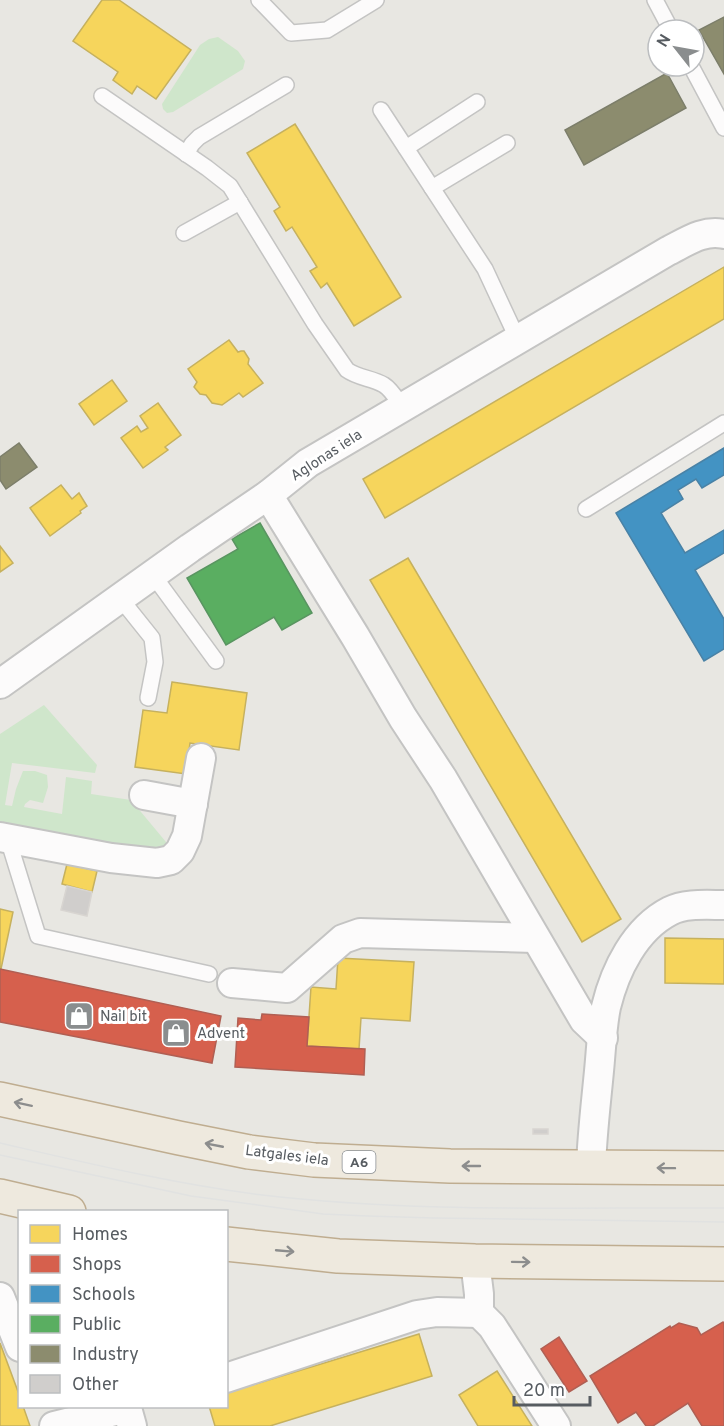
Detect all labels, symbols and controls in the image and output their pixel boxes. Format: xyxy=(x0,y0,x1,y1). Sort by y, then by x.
north arrow xyxy=(646,18,706,78)
text: N xyxy=(653,31,676,51)
street label: Aglonas iela xyxy=(288,426,366,486)
shop icon: Nail bit xyxy=(63,1000,95,1032)
place label: Nail bit xyxy=(100,1008,147,1027)
shop icon: Advent xyxy=(160,1017,192,1049)
place label: Advent xyxy=(197,1025,245,1044)
one-way arrow xyxy=(14,1098,33,1110)
one-way arrow xyxy=(204,1139,224,1150)
street label: Latgales iela xyxy=(244,1142,330,1171)
road number: A6 xyxy=(342,1151,376,1173)
one-way arrow xyxy=(461,1160,481,1172)
one-way arrow xyxy=(656,1162,676,1174)
legend xyxy=(18,1210,228,1408)
text: Homes xyxy=(72,1224,128,1247)
one-way arrow xyxy=(274,1246,294,1257)
text: Shops xyxy=(72,1254,122,1277)
one-way arrow xyxy=(511,1256,531,1267)
text: Schools xyxy=(72,1284,135,1307)
text: Public xyxy=(72,1314,122,1337)
text: Industry xyxy=(72,1344,139,1367)
scale bar xyxy=(514,1369,590,1407)
text: Other xyxy=(72,1374,119,1397)
text: 20 m xyxy=(523,1380,565,1403)

